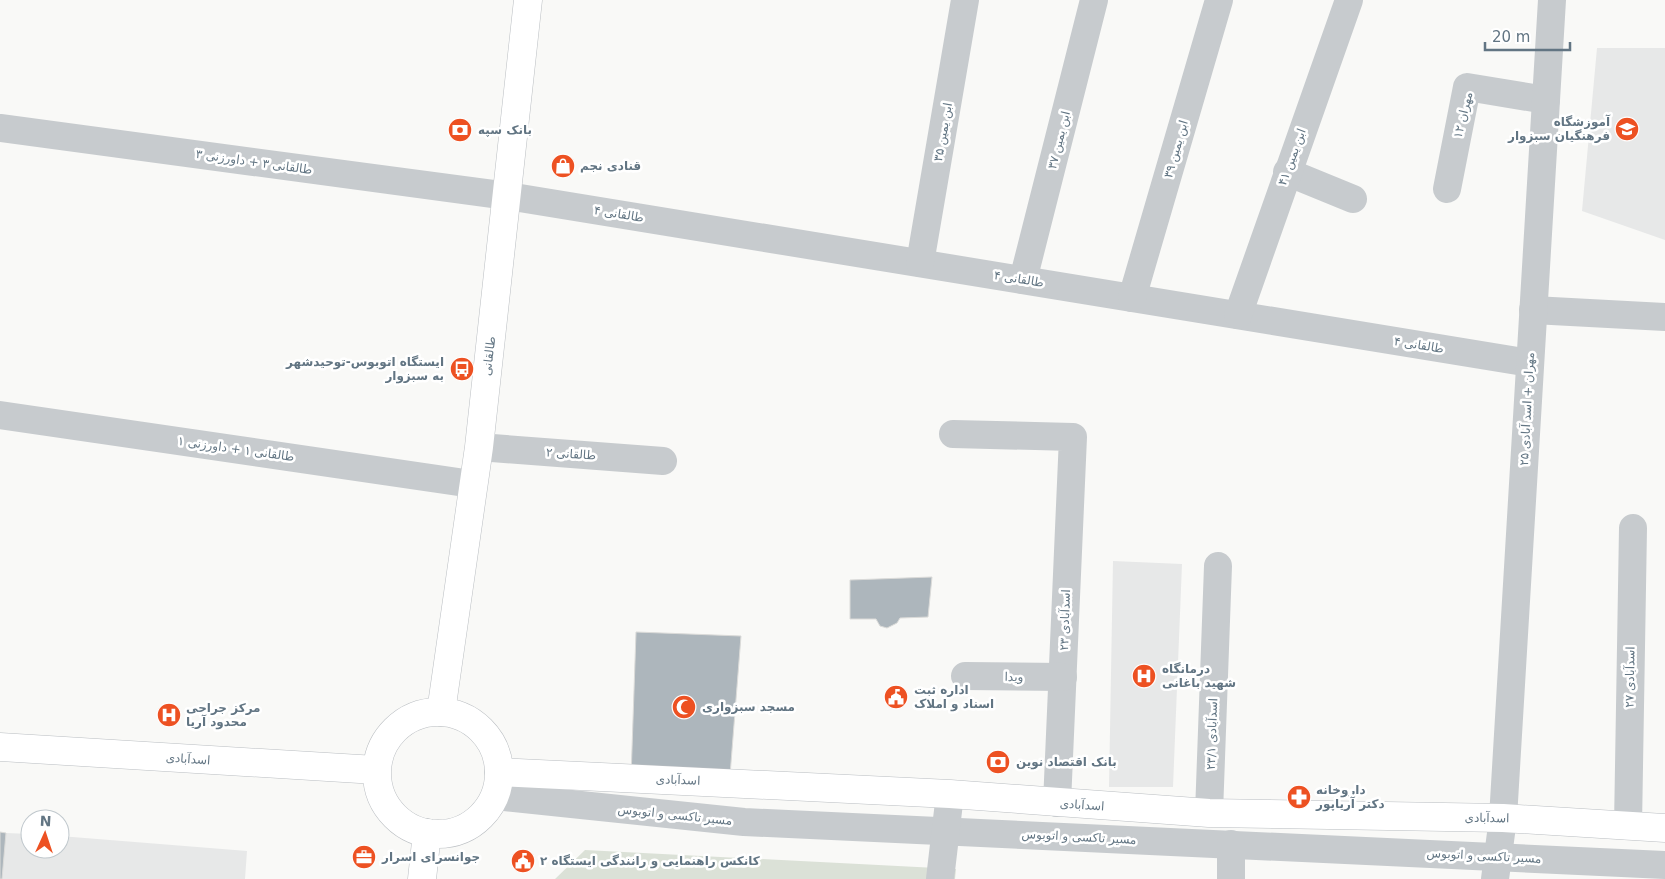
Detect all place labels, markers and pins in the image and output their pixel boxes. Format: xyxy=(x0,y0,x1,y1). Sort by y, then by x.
place label: آموزشگاه فرهنگیان سبزوار xyxy=(1507,114,1611,144)
school or university icon: آموزشگاه فرهنگیان سبزوار xyxy=(1614,116,1640,142)
bank icon: بانک سپه xyxy=(447,117,473,143)
place label: بانک سپه xyxy=(478,123,532,137)
shop icon: قنادی نجم xyxy=(550,153,576,179)
place label: قنادی نجم xyxy=(580,159,641,173)
place label: ایستگاه اتوبوس-توحیدشهر به سبزوار xyxy=(285,355,444,384)
bus stop icon: ایستگاه اتوبوس-توحیدشهر به سبزوار xyxy=(449,356,475,382)
place label: درمانگاه شهید باغانی xyxy=(1162,662,1236,690)
hospital icon: درمانگاه شهید باغانی xyxy=(1131,663,1157,689)
place label: اداره ثبت اسناد و املاک xyxy=(914,683,994,712)
public building icon: اداره ثبت اسناد و املاک xyxy=(883,684,909,710)
mosque icon: مسجد سبزواری xyxy=(671,694,697,720)
place label: مسجد سبزواری xyxy=(702,700,795,715)
place label: مرکز جراحی محدود آریا xyxy=(186,701,261,730)
hospital icon: مرکز جراحی محدود آریا xyxy=(156,702,182,728)
bank icon: بانک اقتصاد نوین xyxy=(985,749,1011,775)
place label: بانک اقتصاد نوین xyxy=(1016,755,1117,770)
place label: داروخانه دکتر آریاپور xyxy=(1315,783,1385,812)
pharmacy icon: داروخانه دکتر آریاپور xyxy=(1286,784,1312,810)
office icon: جوانسرای اسرار xyxy=(351,844,377,870)
public building icon: کانکس راهنمایی و رانندگی ایستگاه ۲ xyxy=(510,848,536,874)
place label: جوانسرای اسرار xyxy=(381,850,480,865)
place label: کانکس راهنمایی و رانندگی ایستگاه ۲ xyxy=(540,854,760,869)

